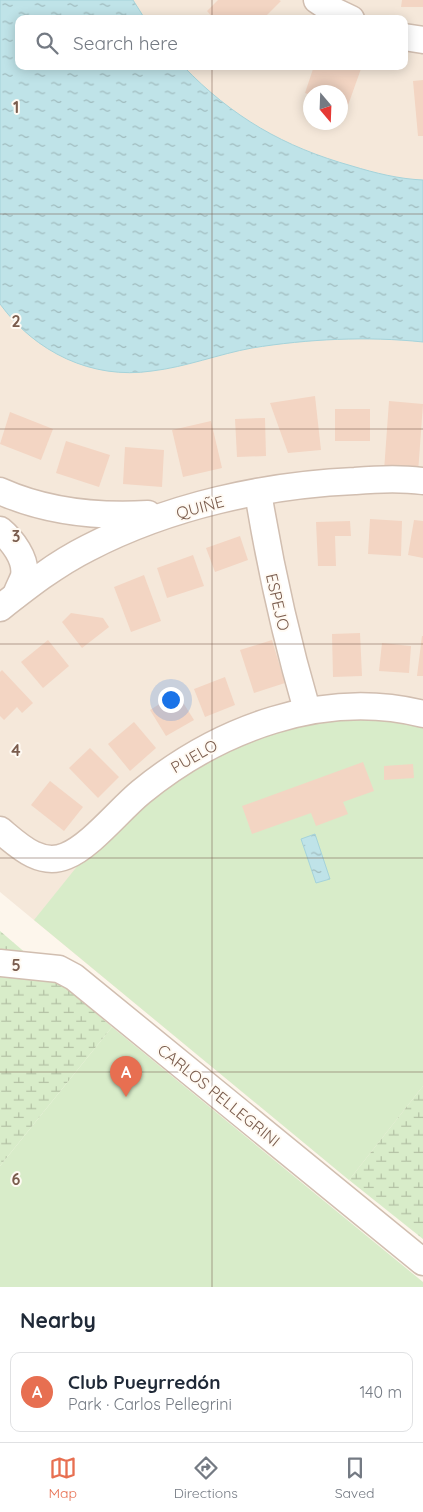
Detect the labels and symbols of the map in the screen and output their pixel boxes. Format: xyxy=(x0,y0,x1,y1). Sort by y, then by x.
north arrow xyxy=(303,85,348,130)
text: 1 xyxy=(13,97,19,117)
text: 2 xyxy=(11,311,21,331)
street label: QUIÑE xyxy=(174,491,226,523)
text: 3 xyxy=(12,526,20,546)
street label: ESPEJO xyxy=(262,572,294,632)
your location xyxy=(158,687,184,713)
street label: PUELO xyxy=(167,735,221,777)
text: 4 xyxy=(11,740,21,760)
text: 5 xyxy=(11,955,21,975)
street label: CARLOS PELLEGRINI xyxy=(154,1039,284,1151)
pin: A xyxy=(110,1056,142,1097)
text: 6 xyxy=(12,1169,21,1189)

